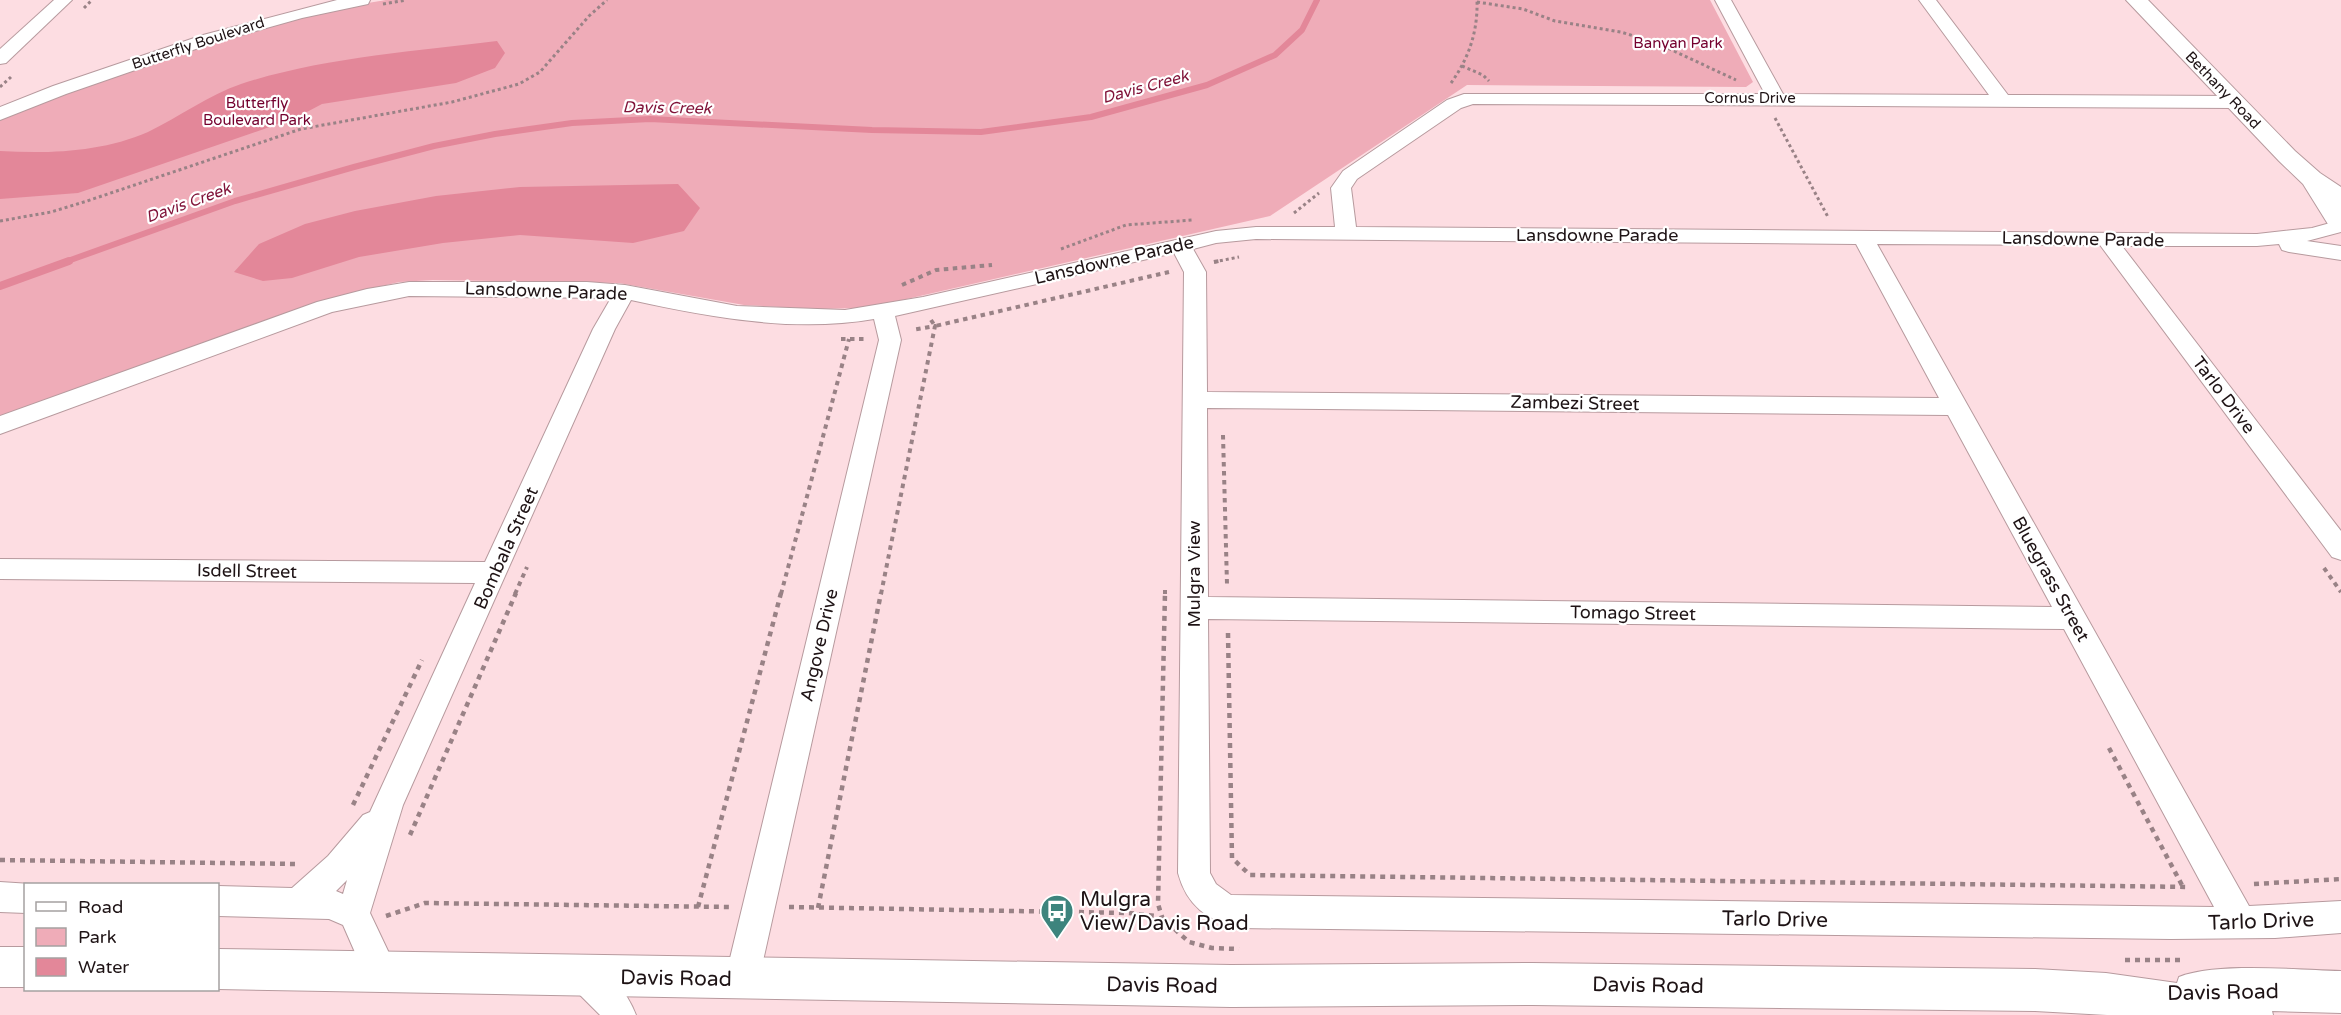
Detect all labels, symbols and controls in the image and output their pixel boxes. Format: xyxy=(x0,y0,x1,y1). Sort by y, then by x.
street label: Butterfly Boulevard xyxy=(129,13,267,73)
park label: Banyan Park xyxy=(1633,34,1723,52)
street label: Bethany Road xyxy=(2182,48,2264,132)
water label: Davis Creek xyxy=(1100,65,1192,108)
street label: Cornus Drive xyxy=(1704,89,1796,107)
park label: Butterfly Boulevard Park xyxy=(203,94,311,129)
water label: Davis Creek xyxy=(622,97,713,119)
water label: Davis Creek xyxy=(143,178,235,228)
street label: Lansdowne Parade xyxy=(1516,224,1678,246)
street label: Lansdowne Parade xyxy=(2001,227,2165,251)
street label: Lansdowne Parade xyxy=(1032,231,1196,289)
street label: Lansdowne Parade xyxy=(464,277,628,305)
street label: Tarlo Drive xyxy=(2188,352,2260,438)
street label: Zambezi Street xyxy=(1510,391,1640,415)
street label: Bombala Street xyxy=(469,483,543,613)
street label: Bluegrass Street xyxy=(2007,513,2095,646)
street label: Mulgra View xyxy=(1183,521,1205,627)
street label: Isdell Street xyxy=(197,559,297,583)
street label: Angove Drive xyxy=(795,586,843,704)
street label: Tomago Street xyxy=(1570,601,1696,625)
legend xyxy=(24,883,219,991)
place label: Mulgra View/Davis Road xyxy=(1080,887,1249,936)
bus stop icon: Mulgra View/Davis Road xyxy=(1039,893,1075,940)
text: Road xyxy=(78,896,123,918)
street label: Tarlo Drive xyxy=(1722,906,1828,933)
street label: Tarlo Drive xyxy=(2208,907,2315,936)
text: Park xyxy=(78,926,117,948)
text: Water xyxy=(78,956,129,978)
street label: Davis Road xyxy=(620,965,732,992)
street label: Davis Road xyxy=(1106,972,1218,999)
street label: Davis Road xyxy=(1592,972,1704,999)
street label: Davis Road xyxy=(2167,979,2279,1006)

